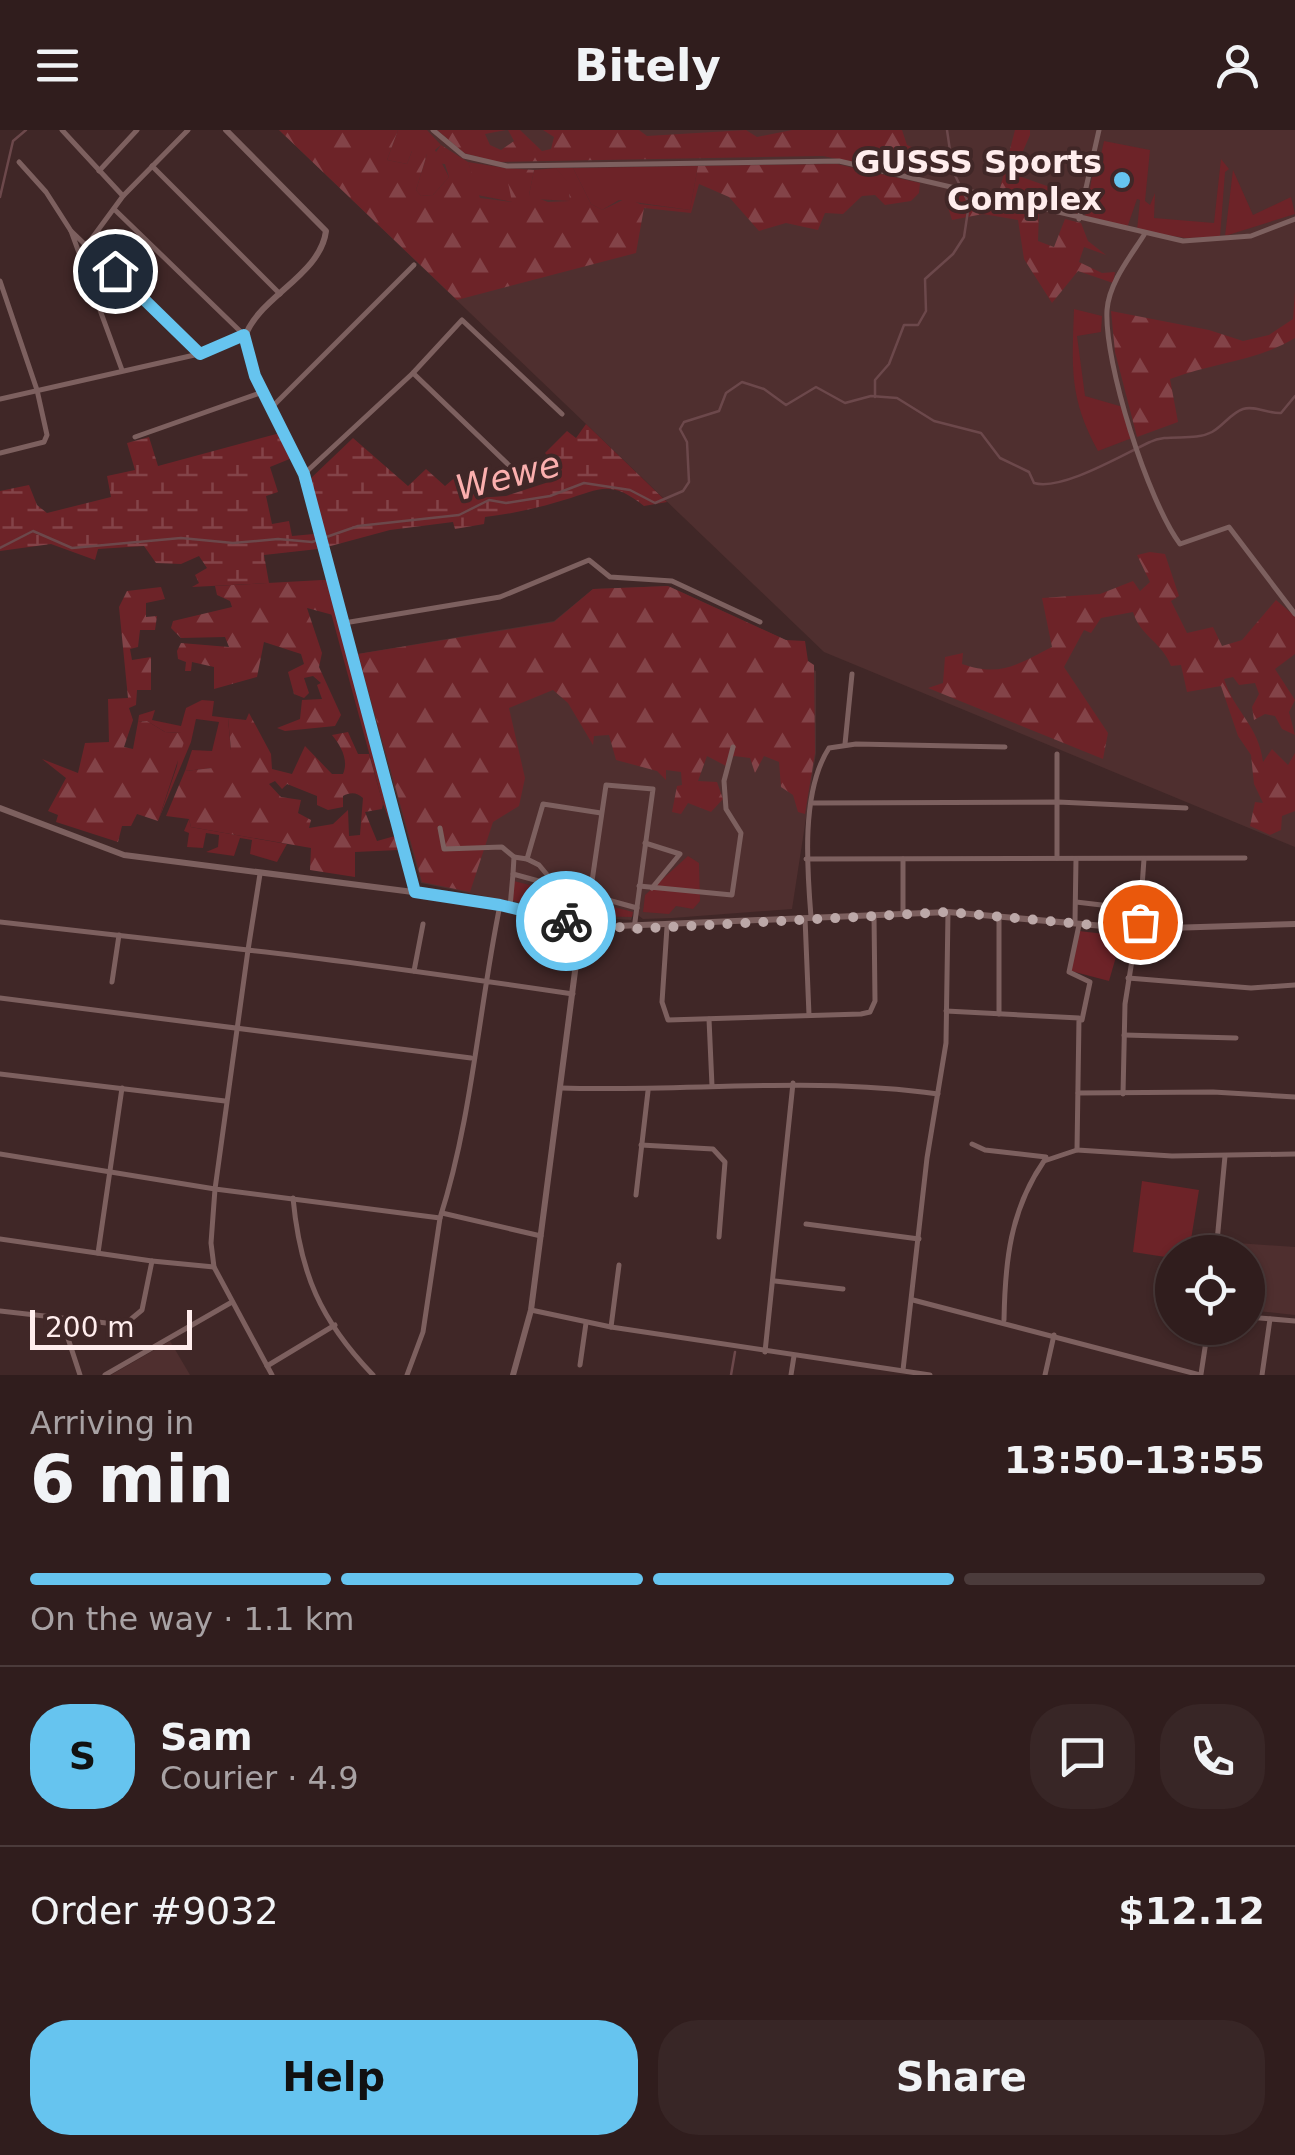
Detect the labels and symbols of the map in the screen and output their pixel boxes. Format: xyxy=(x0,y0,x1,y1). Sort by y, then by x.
place label: GUSSS Sports Complex xyxy=(854,143,1102,218)
marker: GUSSS Sports Complex xyxy=(1111,169,1133,191)
pin xyxy=(73,229,158,314)
water label: Wewe xyxy=(452,444,564,508)
courier xyxy=(516,871,616,971)
pin xyxy=(1098,880,1183,965)
scale bar xyxy=(30,1305,192,1350)

